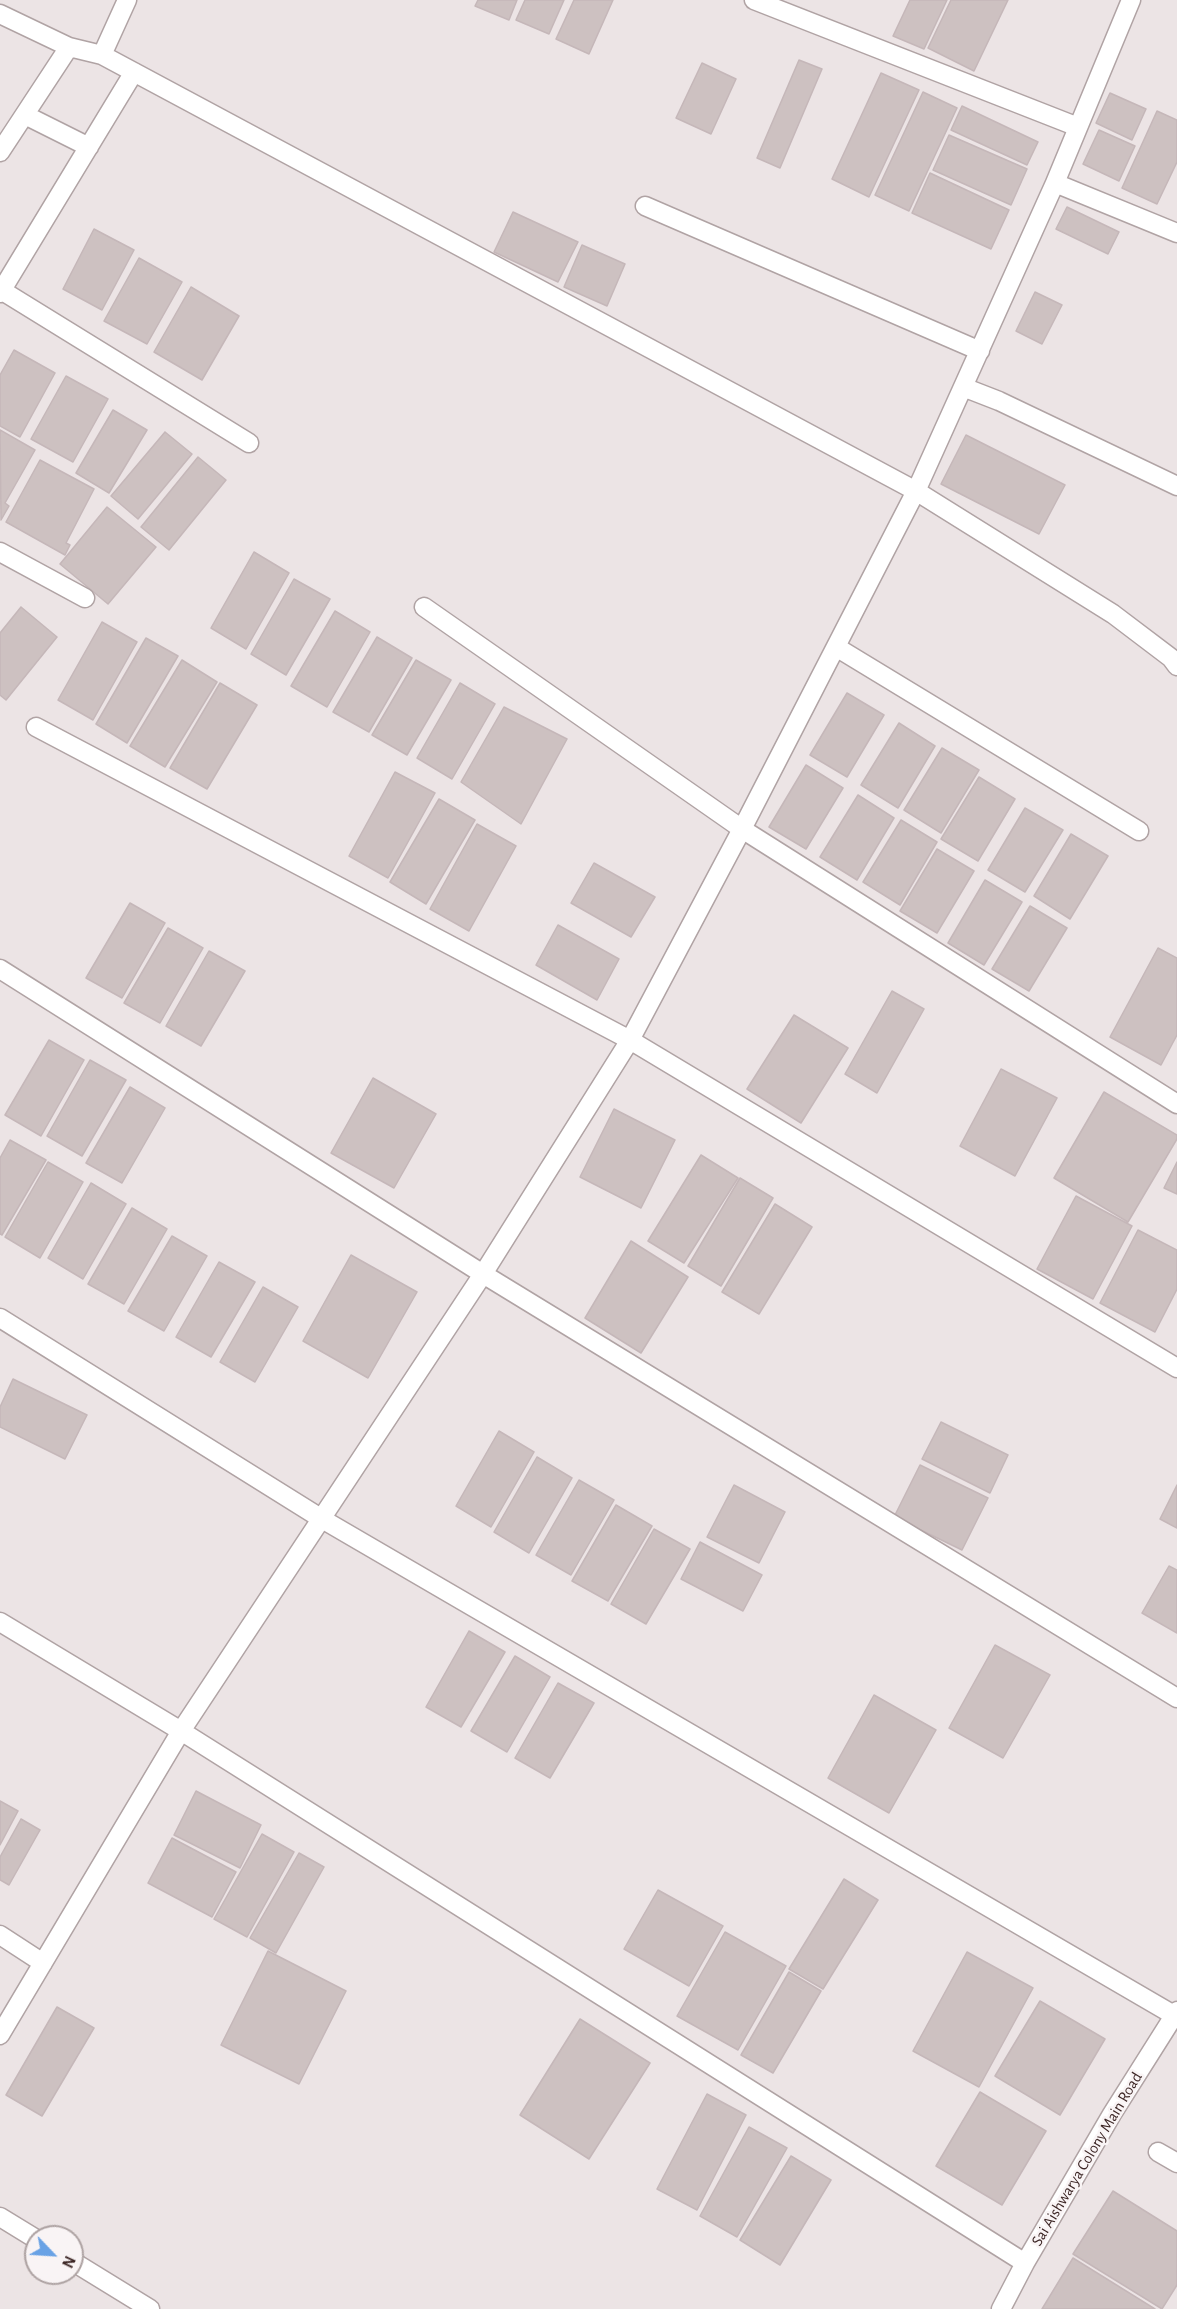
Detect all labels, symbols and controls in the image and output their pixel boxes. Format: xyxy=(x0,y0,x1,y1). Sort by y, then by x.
street label: Sai Aishwarya Colony Main Road xyxy=(1027,2069,1147,2249)
north arrow xyxy=(24,2225,84,2285)
text: N xyxy=(59,2253,78,2270)

